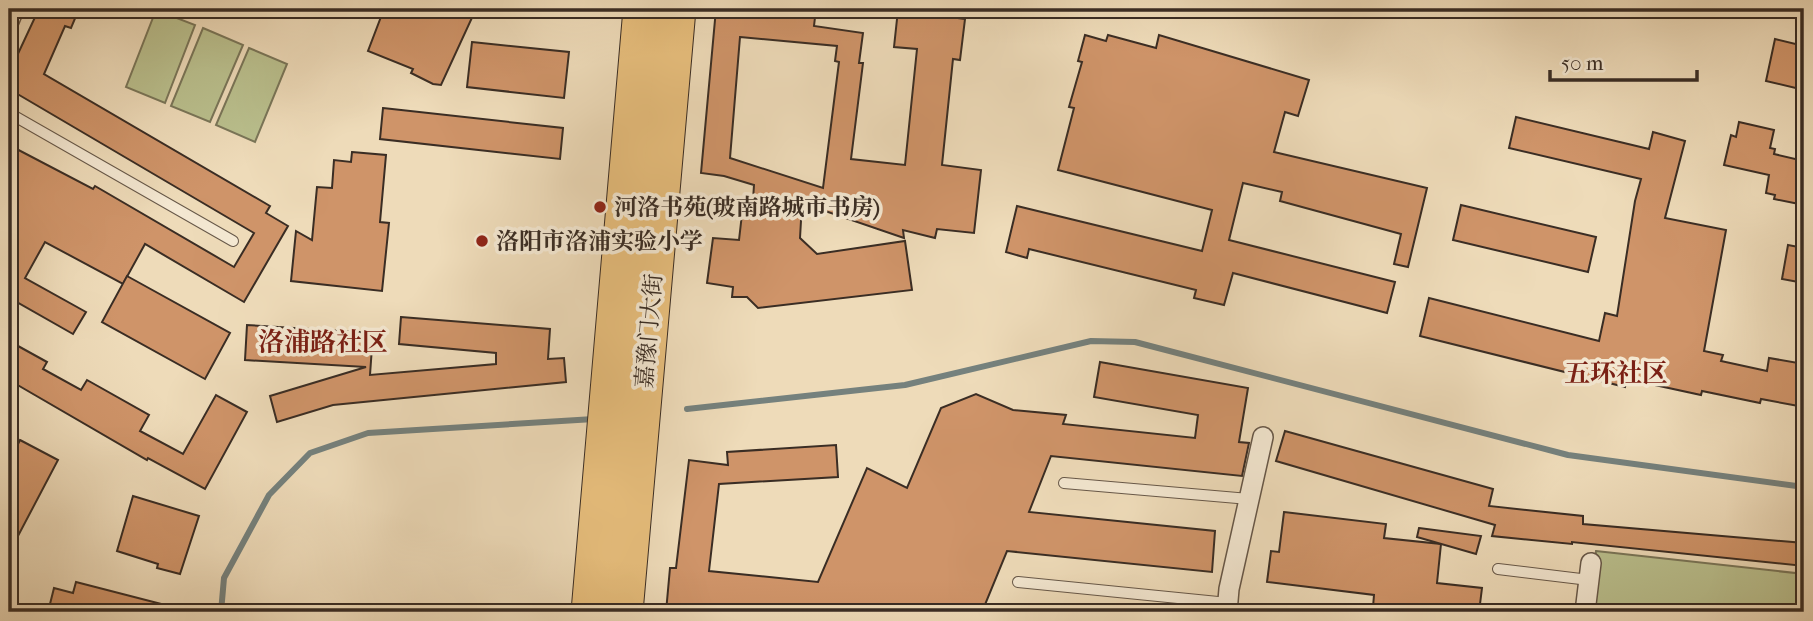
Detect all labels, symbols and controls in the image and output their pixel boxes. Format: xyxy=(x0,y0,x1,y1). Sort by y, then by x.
scale bar xyxy=(1550,38,1698,82)
text: 50 m xyxy=(1561,51,1604,75)
place label: 河洛书苑(玻南路城市书房) xyxy=(614,194,880,221)
marker: 河洛书苑(玻南路城市书房) xyxy=(592,199,608,215)
place label: 洛阳市洛浦实验小学 xyxy=(496,228,703,255)
marker: 洛阳市洛浦实验小学 xyxy=(474,233,490,249)
street label: 嘉豫门大街 xyxy=(631,273,667,389)
district label: 洛浦路社区 xyxy=(258,327,388,358)
district label: 五环社区 xyxy=(1564,358,1668,389)

